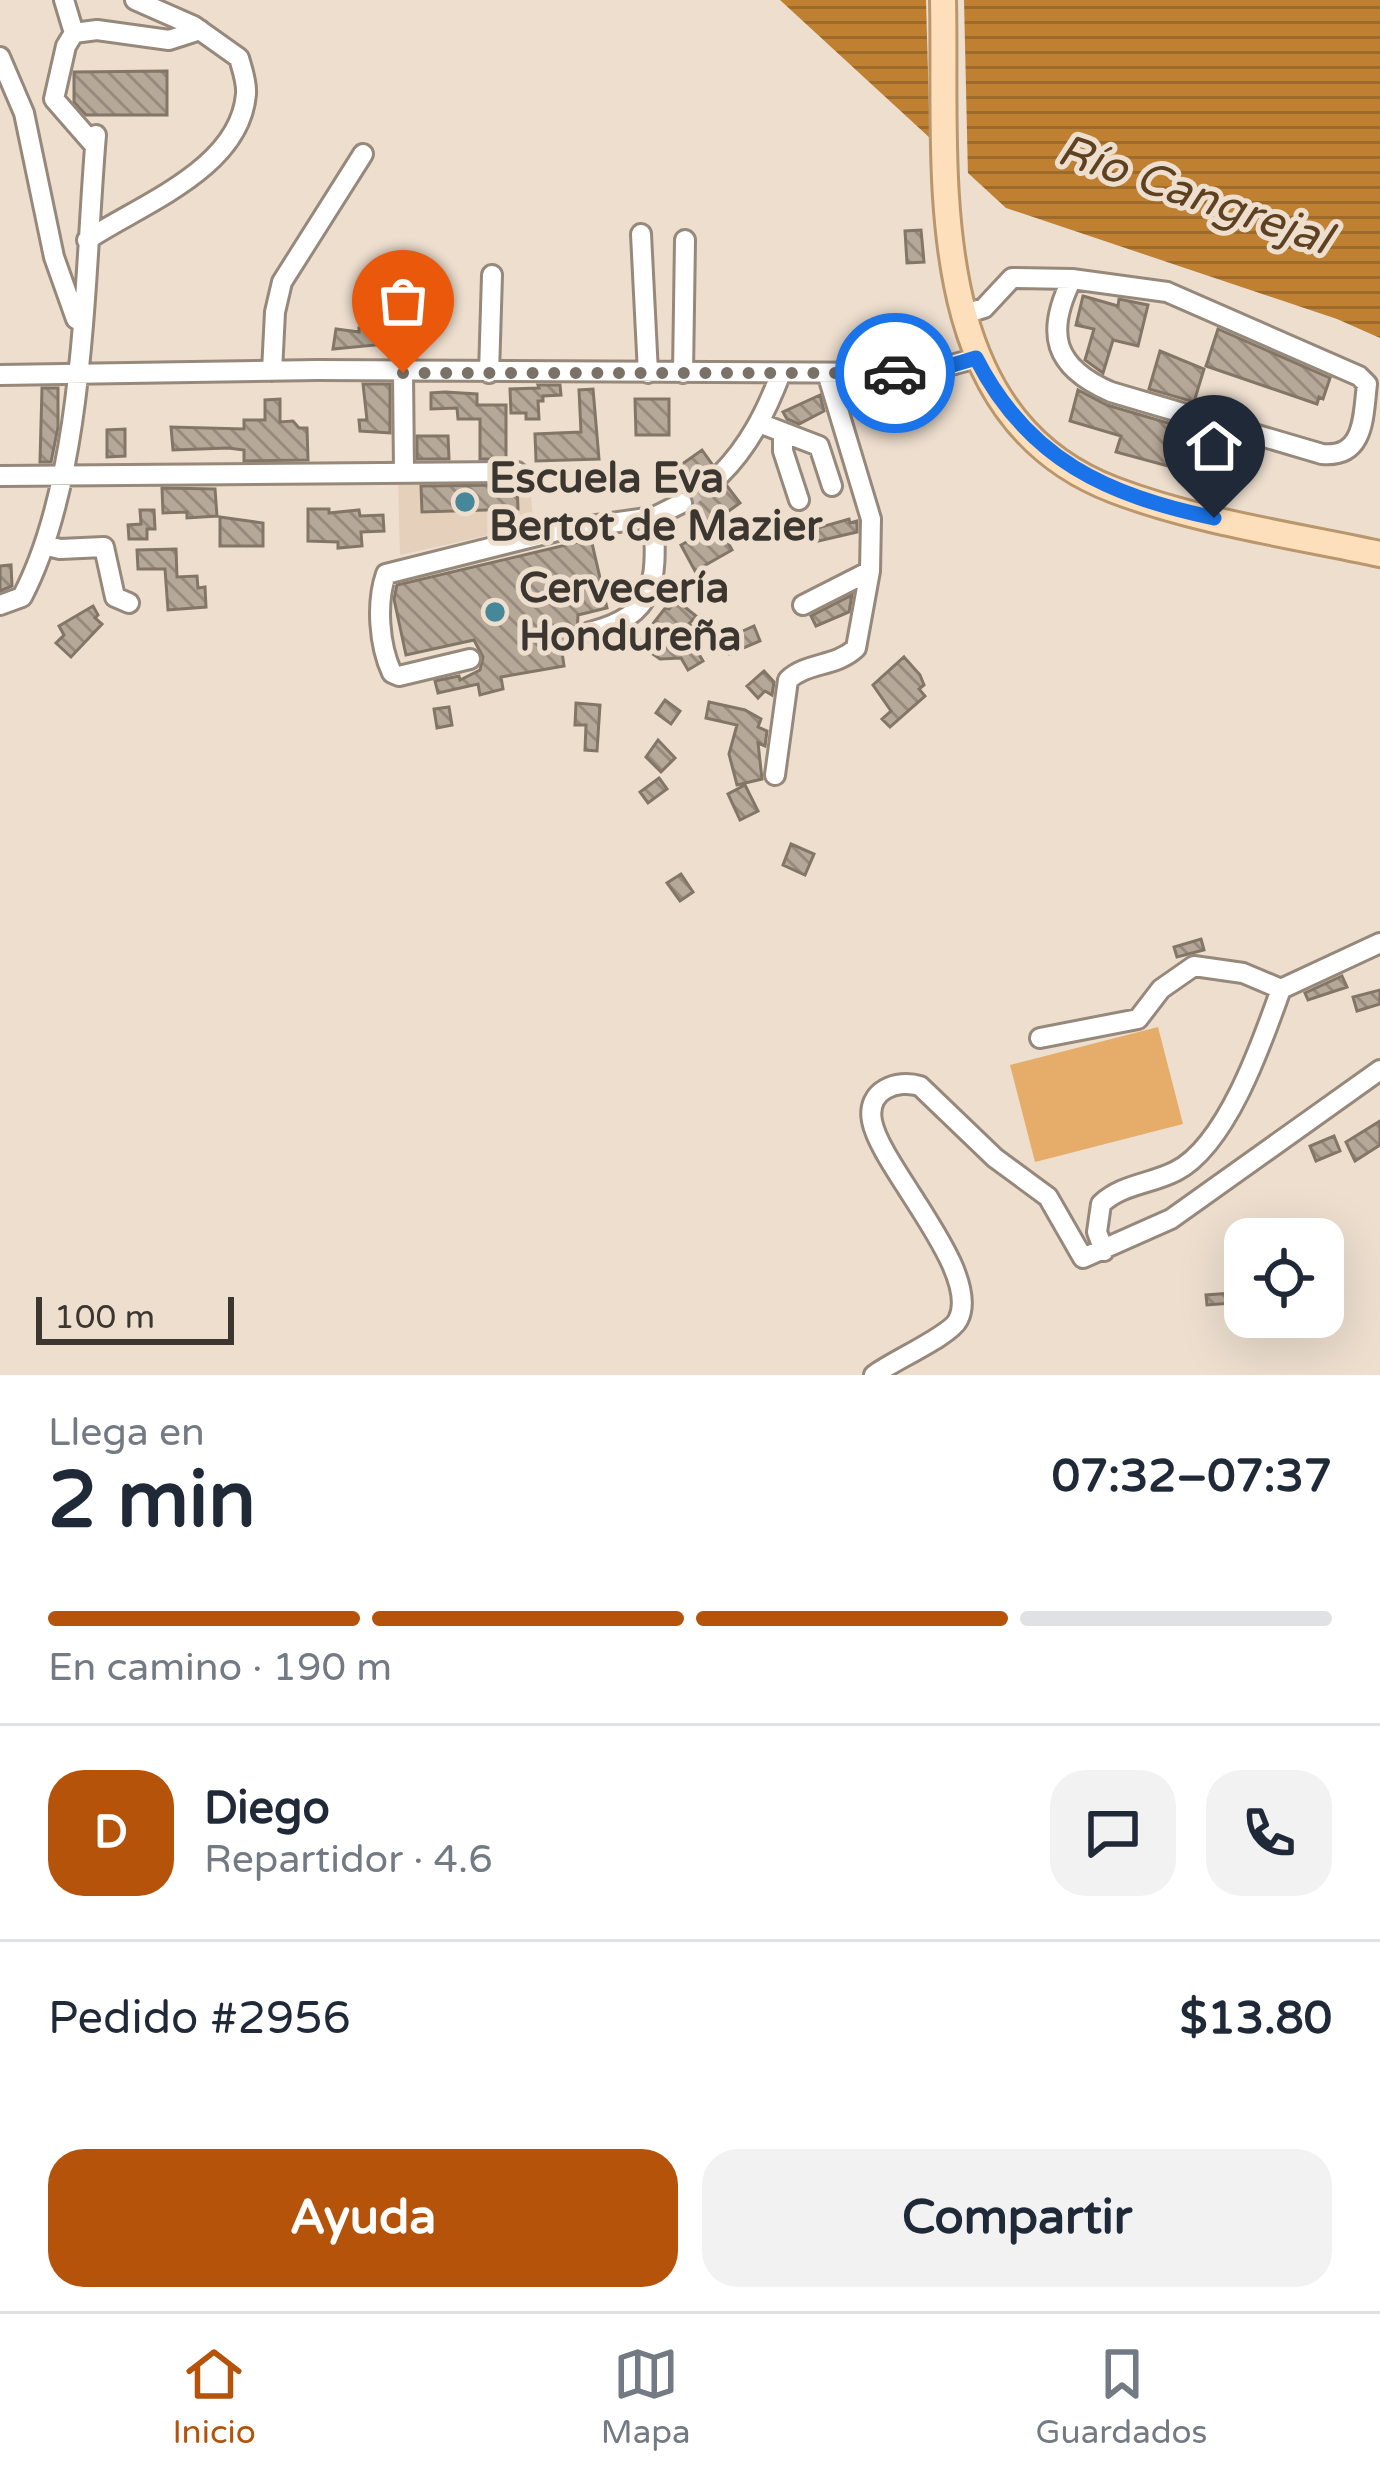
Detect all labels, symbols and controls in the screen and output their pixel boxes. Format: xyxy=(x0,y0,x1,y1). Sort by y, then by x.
water label: Río Cangrejal xyxy=(1051,123,1342,268)
pin xyxy=(352,250,454,373)
icon: bag xyxy=(370,268,436,334)
courier xyxy=(835,313,955,433)
icon: car xyxy=(862,340,928,406)
pin xyxy=(1163,395,1265,518)
icon: home xyxy=(1181,413,1247,479)
place label: Escuela Eva Bertot de Mazier xyxy=(489,453,823,552)
marker: Escuela Eva Bertot de Mazier xyxy=(452,489,478,515)
place label: Cervecería Hondureña xyxy=(519,563,742,662)
marker: Cervecería Hondureña xyxy=(482,599,508,625)
map controls xyxy=(1224,1218,1344,1338)
button: locate xyxy=(1224,1218,1344,1338)
scale bar xyxy=(36,1291,234,1344)
text: 100 m xyxy=(54,1298,155,1337)
text: Llega en xyxy=(48,1409,205,1456)
text: 07:32–07:37 xyxy=(1052,1450,1332,1504)
text: 2 min xyxy=(48,1454,256,1548)
text: En camino · 190 m xyxy=(48,1644,392,1691)
button: chat xyxy=(1050,1770,1176,1896)
button: phone xyxy=(1206,1770,1332,1896)
text: Diego xyxy=(204,1782,330,1836)
text: D xyxy=(94,1806,128,1860)
text: Repartidor · 4.6 xyxy=(204,1836,493,1883)
text: Pedido #2956 xyxy=(48,1992,351,2046)
text: $13.80 xyxy=(1180,1992,1332,2046)
button: Ayuda xyxy=(48,2149,678,2287)
button: Compartir xyxy=(702,2149,1332,2287)
tab: Inicio xyxy=(173,2341,256,2452)
tab: Mapa xyxy=(601,2341,691,2452)
tab: Guardados xyxy=(1036,2341,1207,2452)

